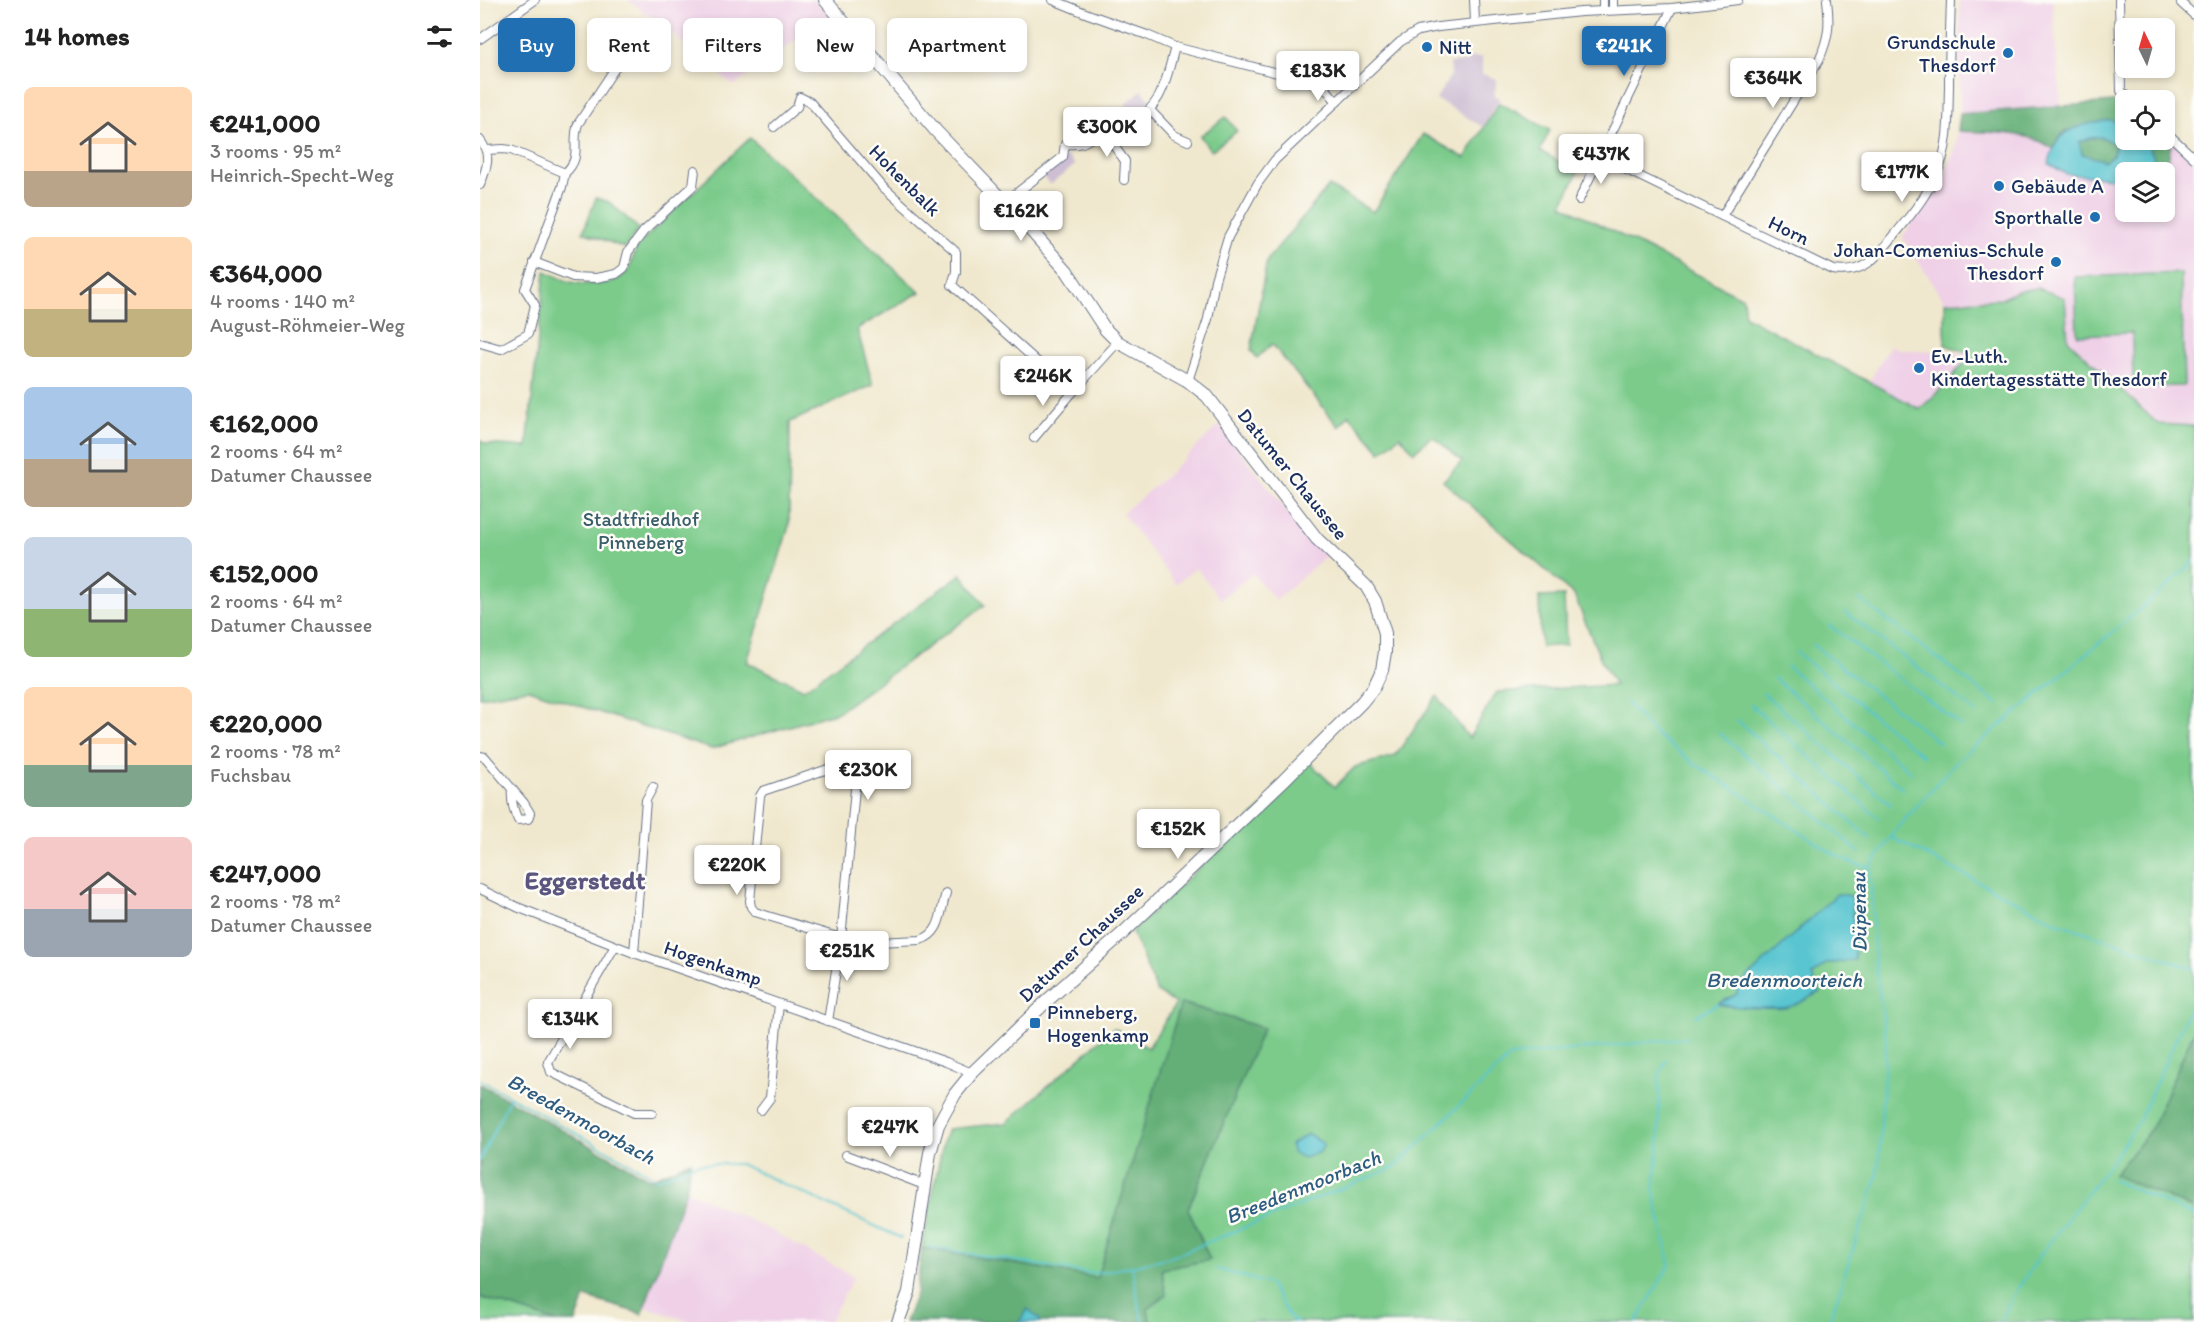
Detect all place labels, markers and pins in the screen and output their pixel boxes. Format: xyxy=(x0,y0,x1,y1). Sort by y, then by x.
pin: €241K xyxy=(1582,26,1666,77)
place label: Grundschule Thesdorf xyxy=(1887,30,1996,77)
place label: Nitt xyxy=(1439,35,1472,59)
marker: Nitt xyxy=(1420,40,1434,54)
marker: Grundschule Thesdorf xyxy=(2001,46,2015,60)
pin: €183K xyxy=(1276,51,1360,102)
pin: €364K xyxy=(1731,58,1815,109)
pin: €300K xyxy=(1065,107,1149,158)
pin: €437K xyxy=(1559,134,1643,185)
pin: €177K xyxy=(1860,152,1944,203)
place label: Gebäude A xyxy=(2011,174,2104,198)
marker: Gebäude A xyxy=(1992,179,2006,193)
pin: €162K xyxy=(979,191,1063,242)
place label: Sporthalle xyxy=(1994,205,2083,229)
marker: Sporthalle xyxy=(2088,210,2102,224)
place label: Johan-Comenius-Schule Thesdorf xyxy=(1834,238,2044,285)
marker: Johan-Comenius-Schule Thesdorf xyxy=(2049,255,2063,269)
place label: Ev.-Luth. Kindertagesstätte Thesdorf xyxy=(1931,344,2167,391)
pin: €246K xyxy=(1001,356,1085,407)
marker: Ev.-Luth. Kindertagesstätte Thesdorf xyxy=(1912,361,1926,375)
pin: €230K xyxy=(826,750,910,801)
pin: €152K xyxy=(1136,809,1220,860)
pin: €220K xyxy=(695,845,779,896)
pin: €251K xyxy=(805,931,889,982)
pin: €134K xyxy=(528,999,612,1050)
place label: Pinneberg, Hogenkamp xyxy=(1047,1000,1149,1047)
marker: Pinneberg, Hogenkamp xyxy=(1028,1016,1042,1030)
pin: €247K xyxy=(848,1107,932,1158)

